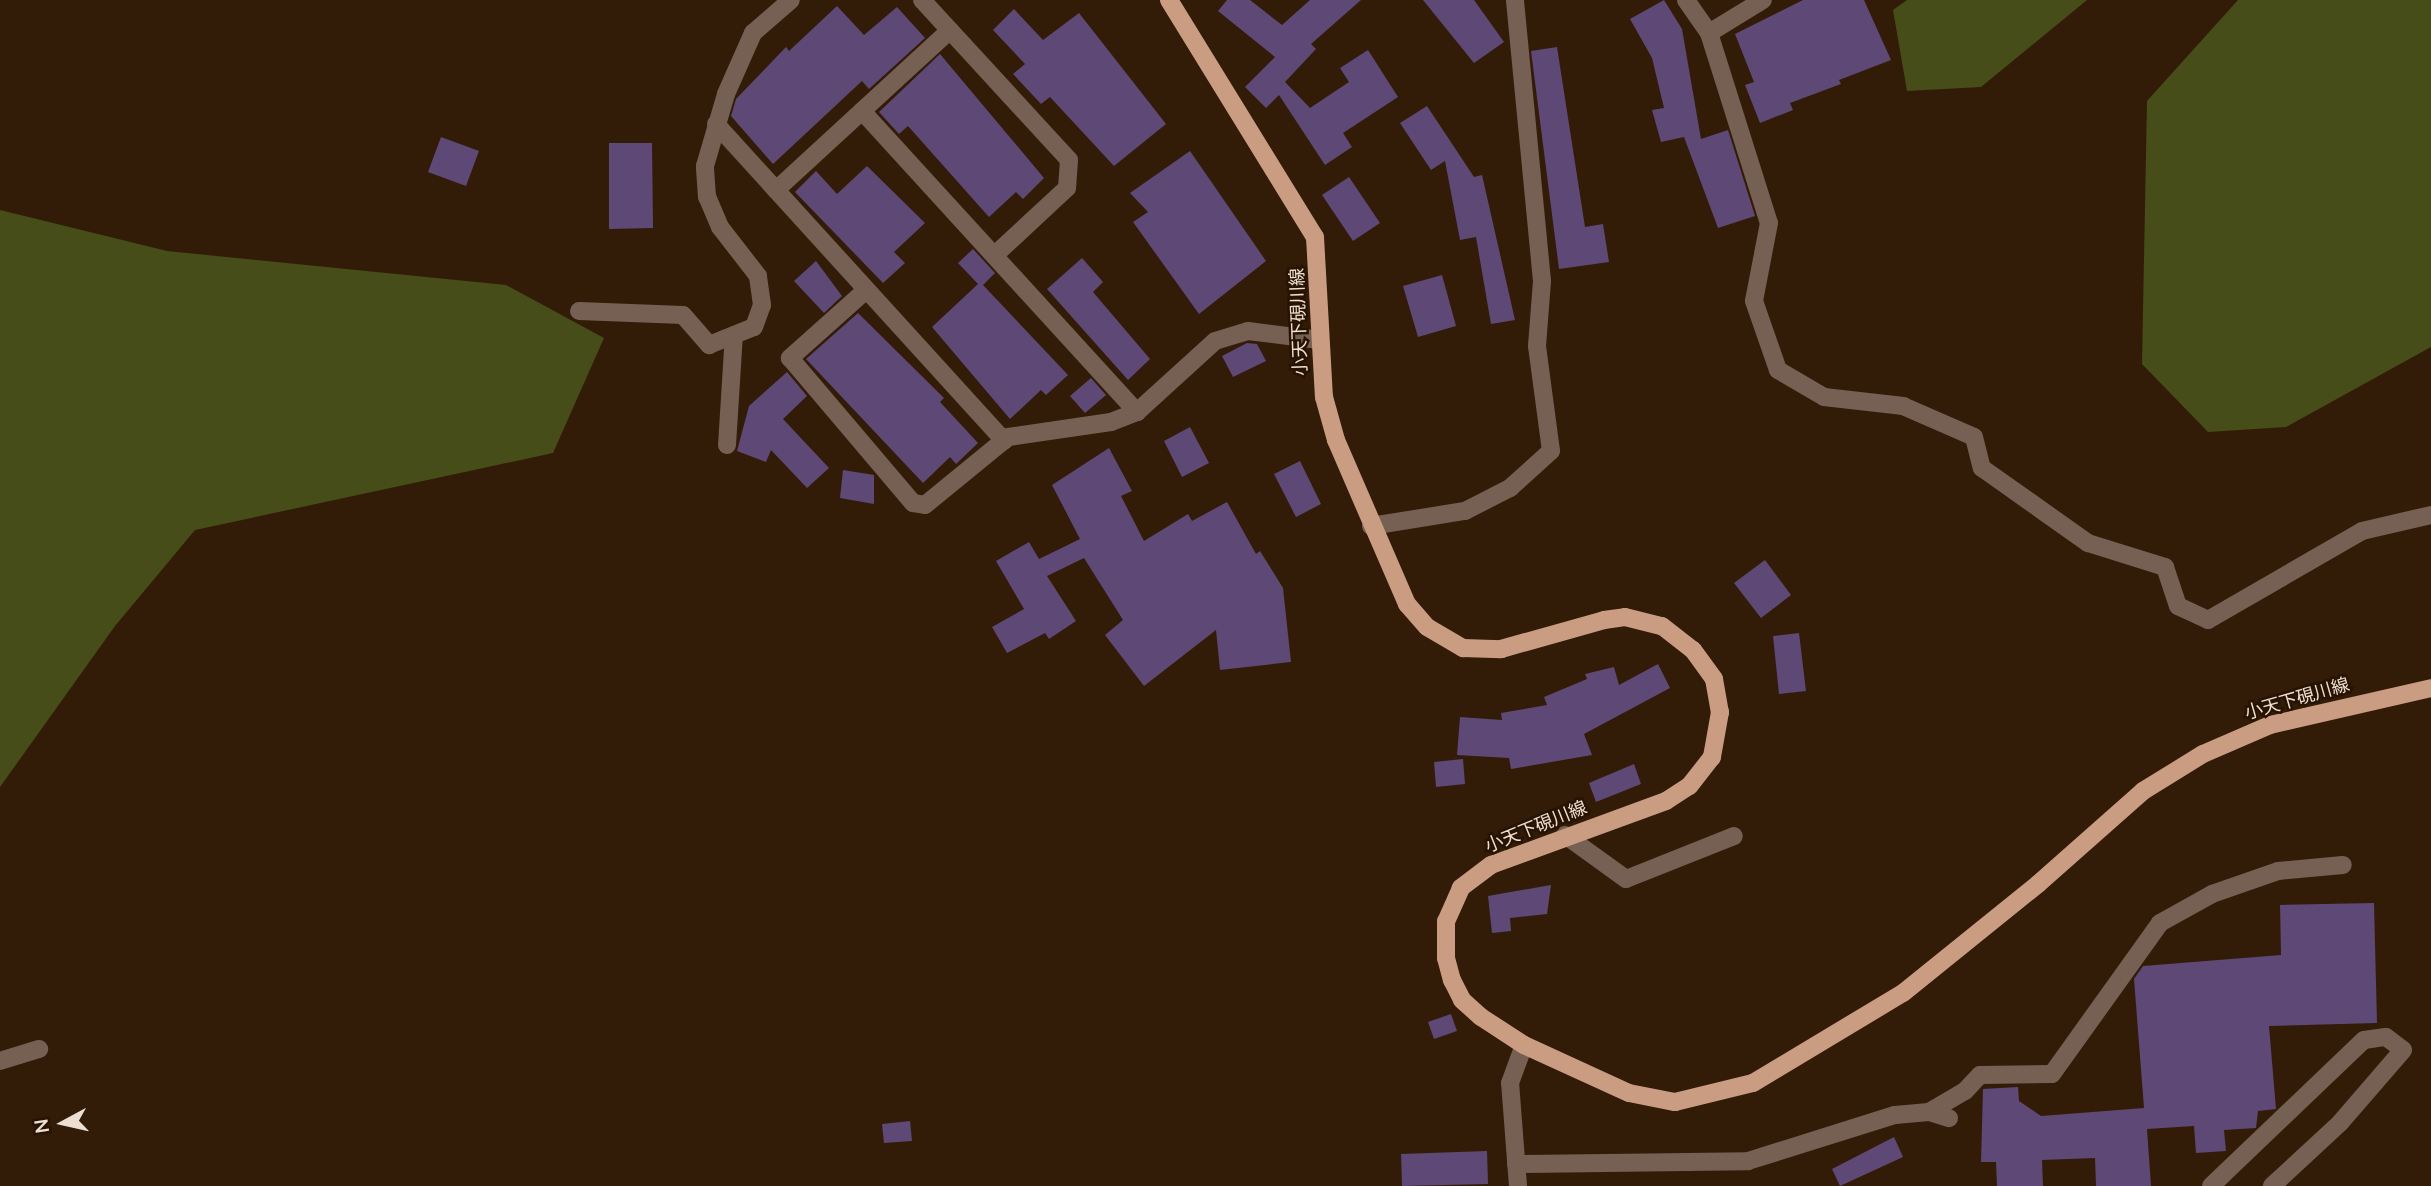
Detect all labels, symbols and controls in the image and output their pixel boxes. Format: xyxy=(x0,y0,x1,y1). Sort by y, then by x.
street label: 小天下硯川線 xyxy=(1286,268,1312,376)
street label: 小天下硯川線 xyxy=(2242,674,2352,724)
street label: 小天下硯川線 xyxy=(1482,797,1590,857)
north arrow xyxy=(28,1088,98,1158)
text: N xyxy=(28,1117,56,1135)

